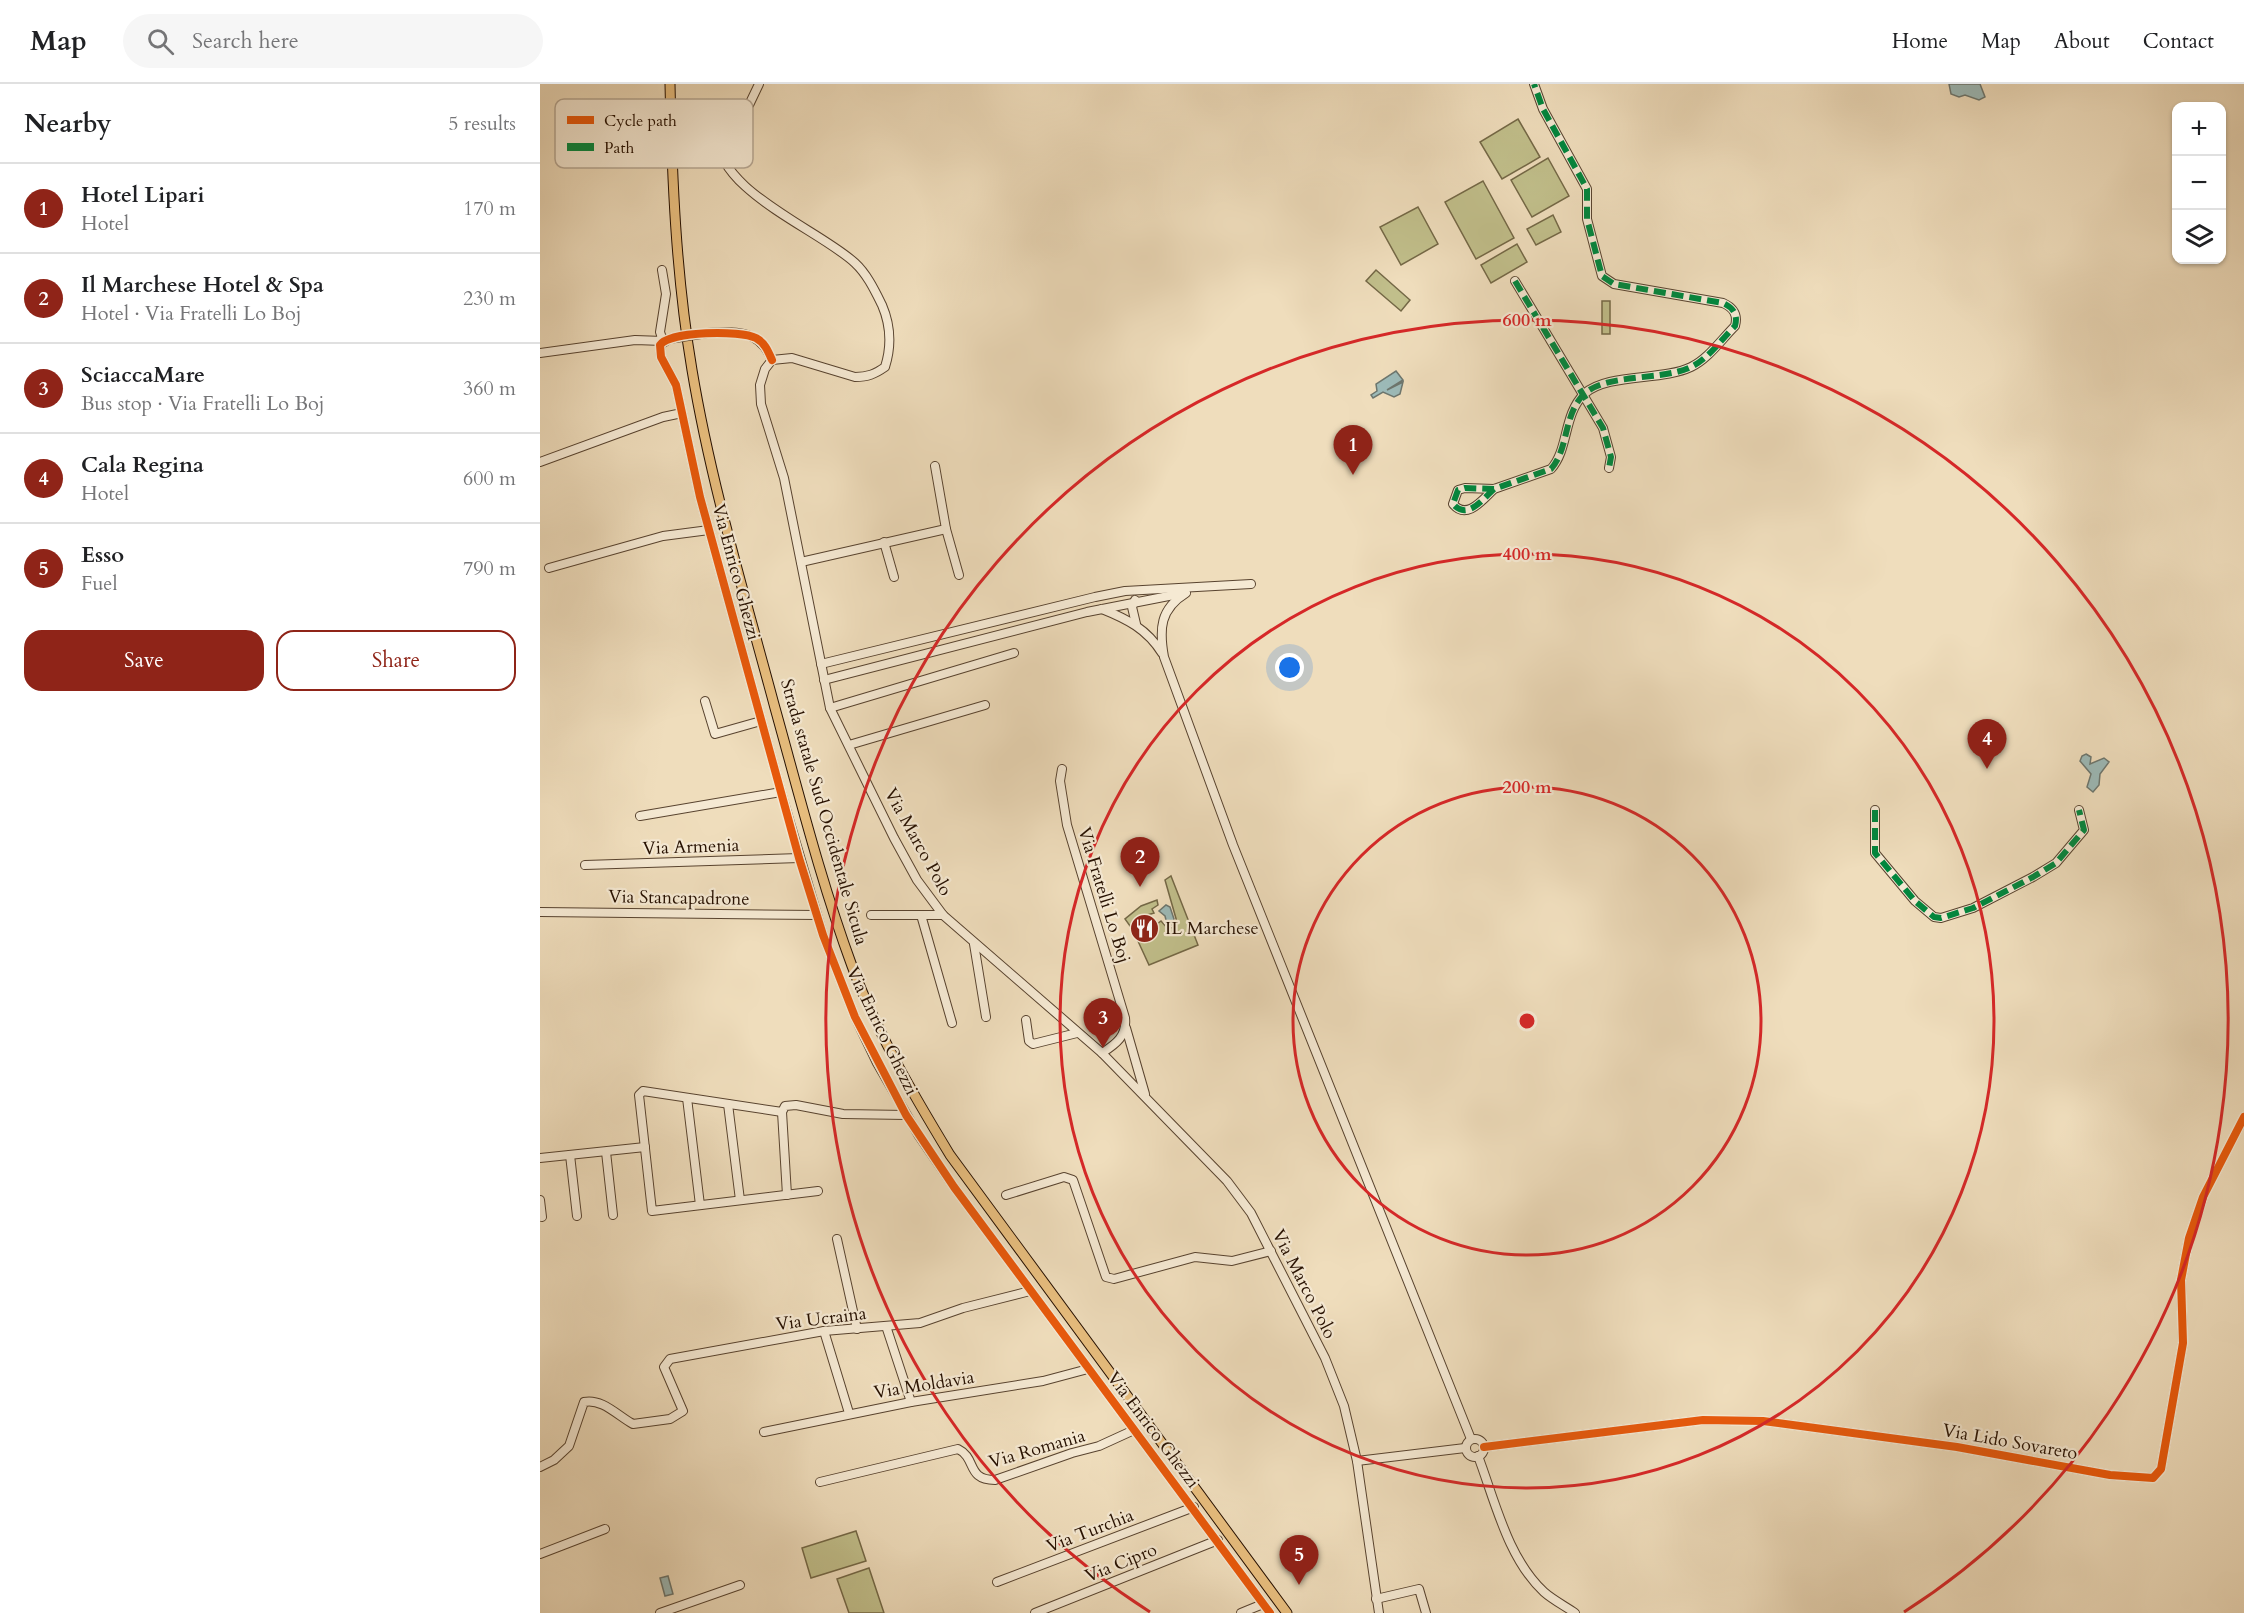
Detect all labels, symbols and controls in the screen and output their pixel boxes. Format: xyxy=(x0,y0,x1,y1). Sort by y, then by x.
search box xyxy=(123,14,543,68)
text: Map xyxy=(30,22,87,60)
icon: search xyxy=(144,25,177,58)
text: Search here xyxy=(192,26,299,56)
text: Home xyxy=(1892,27,1948,56)
text: Map xyxy=(1981,27,2021,56)
text: About xyxy=(2054,27,2110,56)
text: Contact xyxy=(2143,27,2214,56)
legend xyxy=(555,99,753,168)
map controls xyxy=(2172,102,2226,264)
button: + xyxy=(2172,102,2226,156)
text: Nearby xyxy=(24,106,112,141)
text: 5 results xyxy=(448,110,516,137)
text: Cycle path xyxy=(604,110,677,132)
text: Path xyxy=(604,137,634,159)
button: − xyxy=(2172,156,2226,210)
text: Hotel Lipari xyxy=(81,180,204,210)
text: 1 xyxy=(38,195,49,222)
text: 170 m xyxy=(463,195,516,222)
text: Hotel xyxy=(81,210,129,237)
button: layers xyxy=(2172,210,2226,264)
text: Il Marchese Hotel & Spa xyxy=(81,270,324,300)
text: 2 xyxy=(38,285,49,312)
text: 230 m xyxy=(463,285,516,312)
text: Hotel · Via Fratelli Lo Boj xyxy=(81,300,301,327)
text: 600 m xyxy=(1502,308,1552,333)
text: SciaccaMare xyxy=(81,360,205,390)
text: 3 xyxy=(38,375,49,402)
text: 360 m xyxy=(463,375,516,402)
text: Bus stop · Via Fratelli Lo Boj xyxy=(81,390,324,417)
pin: 1 xyxy=(1334,426,1372,475)
text: Cala Regina xyxy=(81,450,204,480)
text: 4 xyxy=(38,465,49,492)
text: 600 m xyxy=(463,465,516,492)
text: Hotel xyxy=(81,480,129,507)
street label: Via Enrico Ghezzi xyxy=(706,501,766,643)
text: Esso xyxy=(81,540,124,570)
text: 400 m xyxy=(1502,542,1552,567)
text: 5 xyxy=(38,555,49,582)
text: 790 m xyxy=(463,555,516,582)
text: Fuel xyxy=(81,570,118,597)
button: Save xyxy=(24,630,264,691)
button: Share xyxy=(276,630,516,691)
your location xyxy=(1275,653,1304,682)
street label: Strada statale Sud Occidentale Sicula xyxy=(774,676,874,948)
pin: 4 xyxy=(1968,720,2006,769)
text: 200 m xyxy=(1502,775,1552,800)
street label: Via Marco Polo xyxy=(878,784,958,901)
street label: Via Fratelli Lo Boj xyxy=(1071,824,1137,966)
street label: Via Armenia xyxy=(642,833,740,861)
pin: 2 xyxy=(1120,838,1160,887)
street label: Via Stancapadrone xyxy=(608,884,750,912)
restaurant icon: IL Marchese xyxy=(1128,912,1160,944)
place label: IL Marchese xyxy=(1165,916,1259,941)
street label: Via Enrico Ghezzi xyxy=(840,963,924,1099)
pin: 3 xyxy=(1084,998,1122,1048)
centre of rings xyxy=(1517,1011,1537,1031)
street label: Via Marco Polo xyxy=(1266,1225,1342,1343)
street label: Via Ucraina xyxy=(774,1301,868,1337)
street label: Via Moldavia xyxy=(872,1365,976,1405)
street label: Via Enrico Ghezzi xyxy=(1101,1367,1205,1493)
street label: Via Lido Sovareto xyxy=(1940,1418,2080,1466)
street label: Via Romania xyxy=(986,1423,1088,1475)
street label: Via Turchia xyxy=(1043,1503,1137,1559)
pin: 5 xyxy=(1280,1536,1318,1585)
street label: Via Cipro xyxy=(1081,1537,1161,1589)

